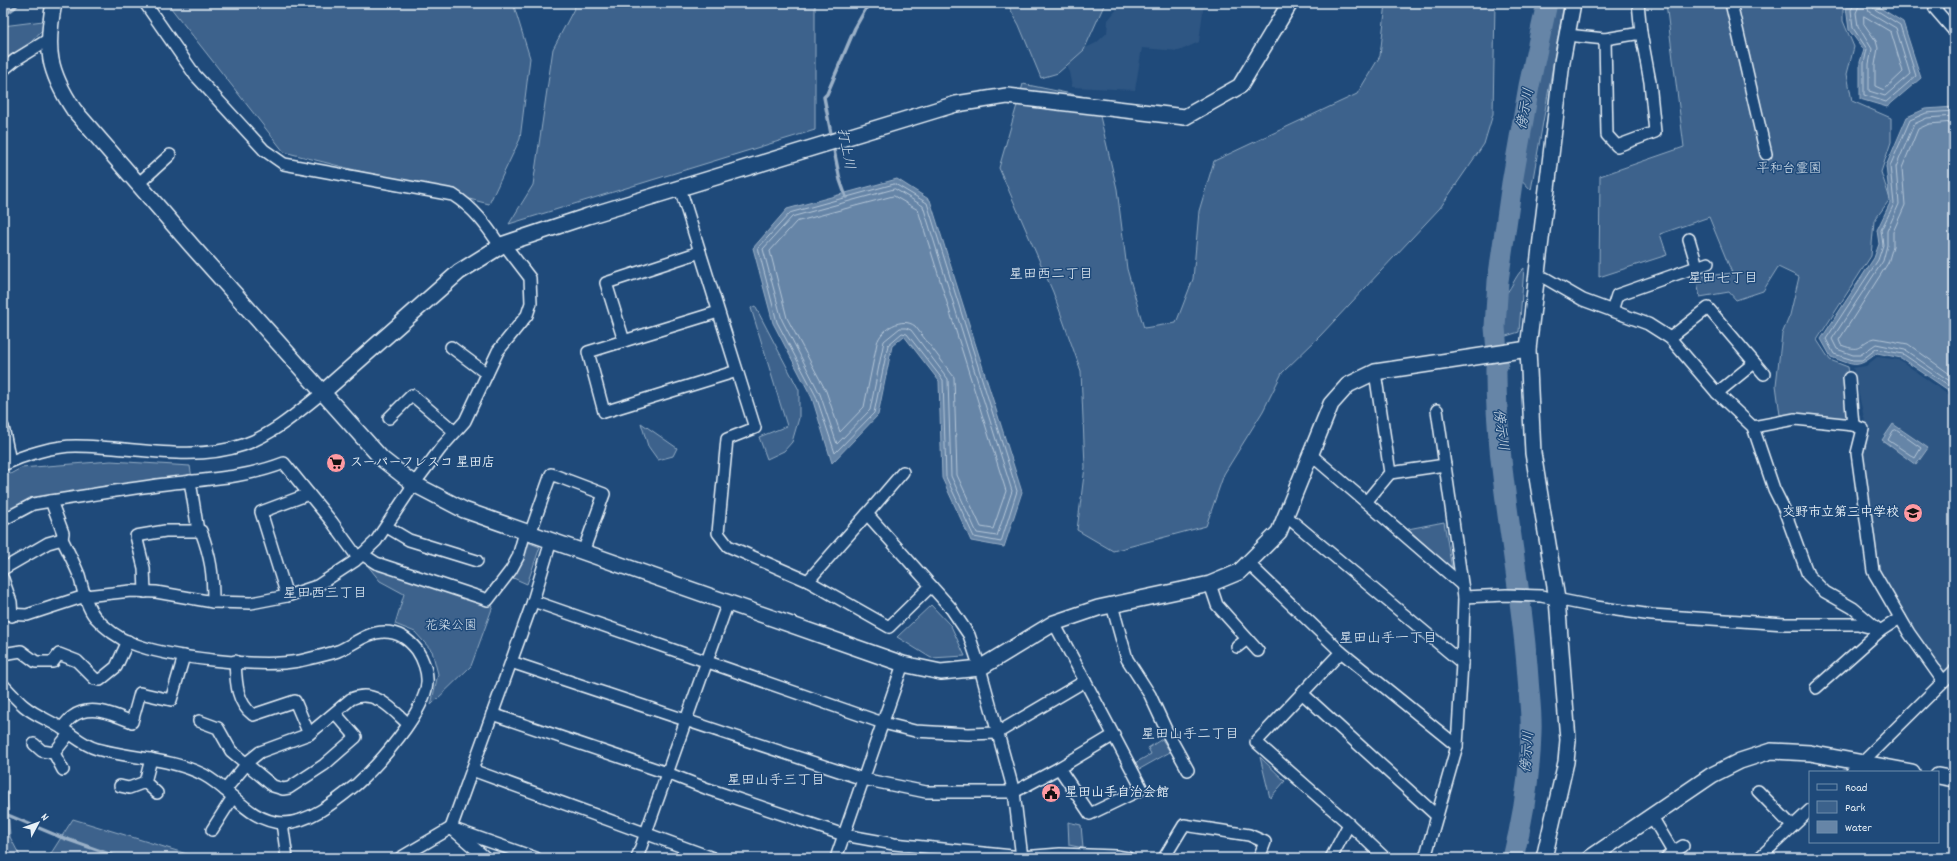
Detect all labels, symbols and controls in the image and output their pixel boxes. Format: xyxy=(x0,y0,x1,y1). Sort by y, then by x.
water label: 傍示川 xyxy=(1512,86,1540,132)
water label: 打上川 xyxy=(831,126,859,172)
park label: 平和台霊園 xyxy=(1756,160,1822,179)
district label: 星田西二丁目 xyxy=(1009,265,1093,285)
district label: 星田七丁目 xyxy=(1688,269,1758,289)
water label: 傍示川 xyxy=(1488,408,1512,452)
supermarket icon: スーパーフレスコ 星田店 xyxy=(325,452,347,474)
place label: スーパーフレスコ 星田店 xyxy=(350,454,495,473)
school or university icon: 交野市立第三中学校 xyxy=(1902,502,1924,524)
place label: 交野市立第三中学校 xyxy=(1782,504,1899,523)
district label: 星田西三丁目 xyxy=(283,584,367,604)
park label: 花染公園 xyxy=(425,617,477,636)
district label: 星田山手一丁目 xyxy=(1339,629,1437,649)
district label: 星田山手二丁目 xyxy=(1141,725,1239,745)
water label: 傍示川 xyxy=(1516,730,1540,774)
district label: 星田山手三丁目 xyxy=(727,771,825,791)
legend xyxy=(1809,771,1939,843)
text: Road xyxy=(1845,780,1867,797)
public building icon: 星田山手自治会館 xyxy=(1040,782,1062,804)
place label: 星田山手自治会館 xyxy=(1065,784,1169,803)
text: Park xyxy=(1845,800,1866,817)
north arrow xyxy=(18,803,58,843)
text: N xyxy=(36,810,52,825)
text: Water xyxy=(1845,820,1872,837)

